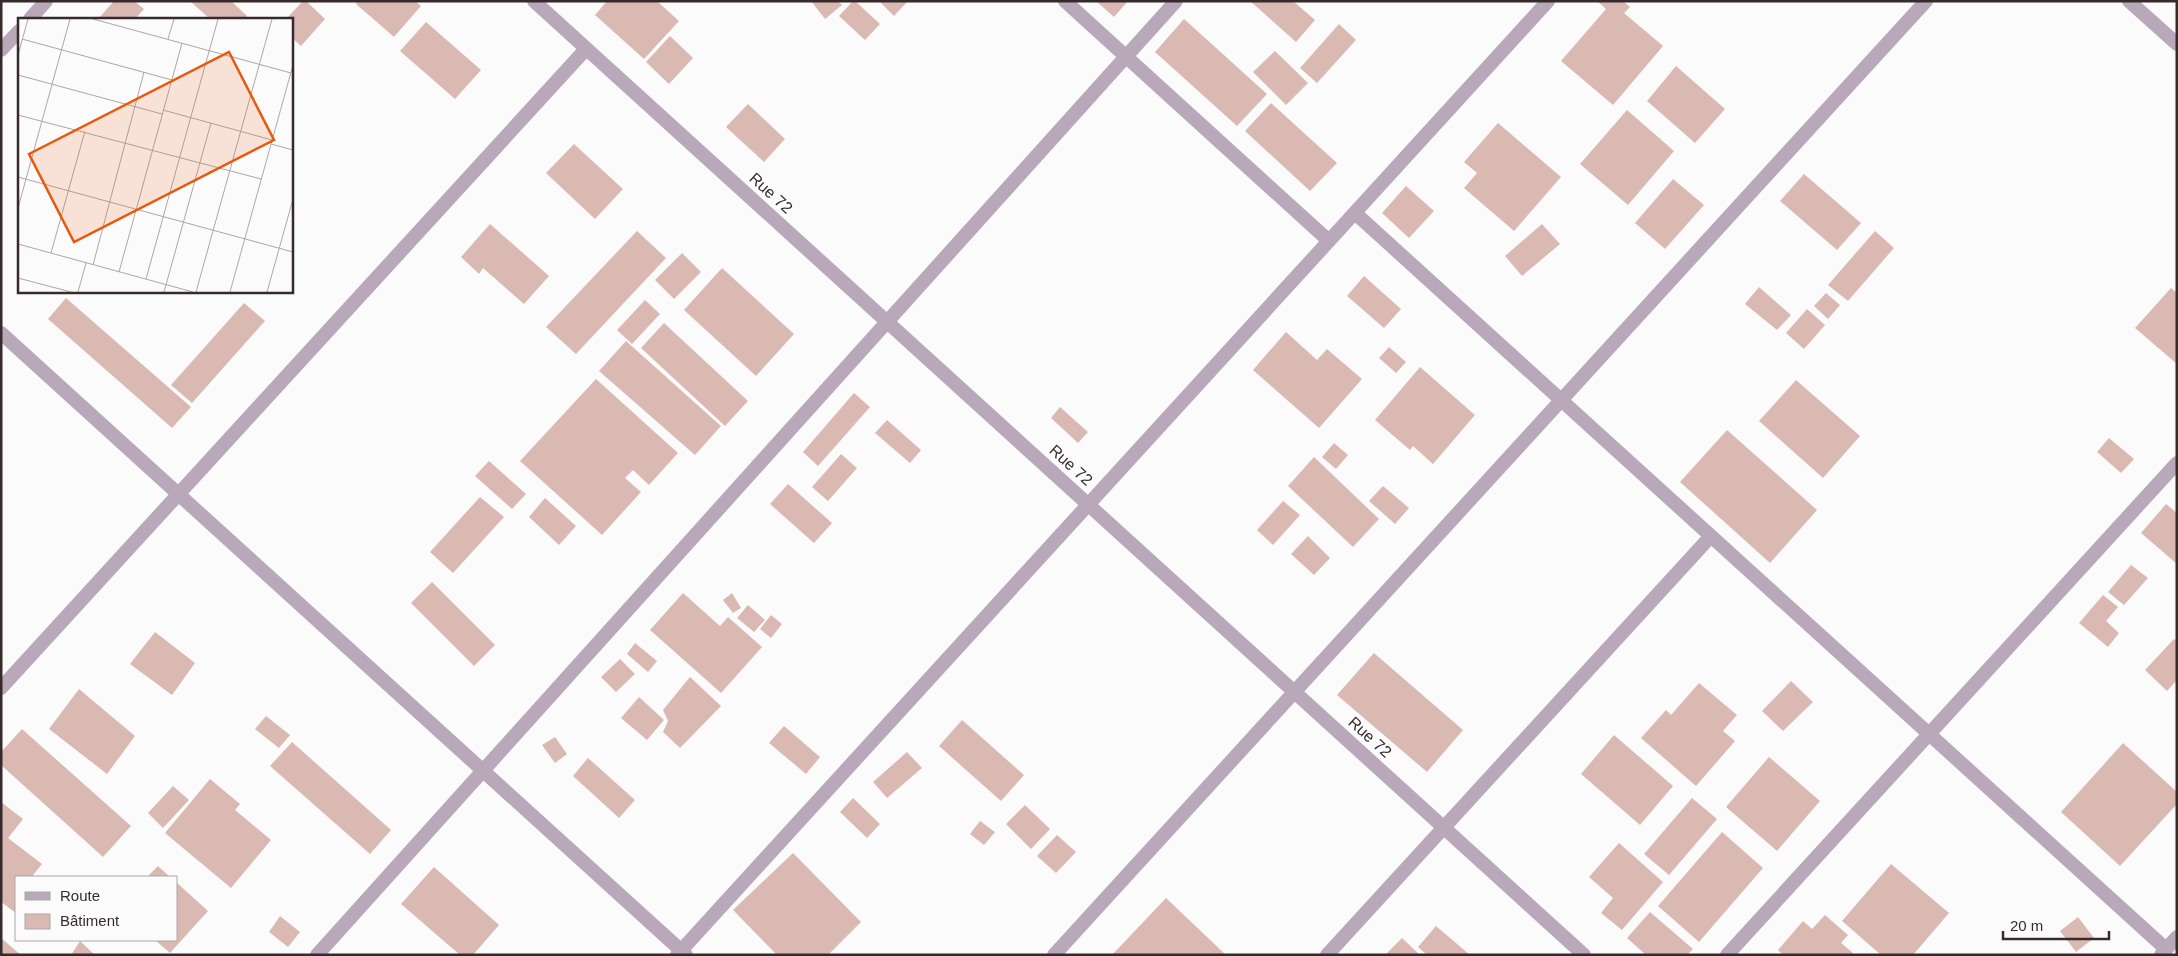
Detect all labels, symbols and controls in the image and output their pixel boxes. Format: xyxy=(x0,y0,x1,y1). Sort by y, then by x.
inset map xyxy=(18,18,292,292)
street label: Rue 72 xyxy=(746,169,796,217)
street label: Rue 72 xyxy=(1046,441,1096,489)
street label: Rue 72 xyxy=(1345,713,1395,761)
legend xyxy=(15,876,178,941)
text: Route xyxy=(60,887,100,904)
scale bar xyxy=(2003,908,2109,940)
text: Bâtiment xyxy=(60,912,120,929)
text: 20 m xyxy=(2010,917,2043,934)

